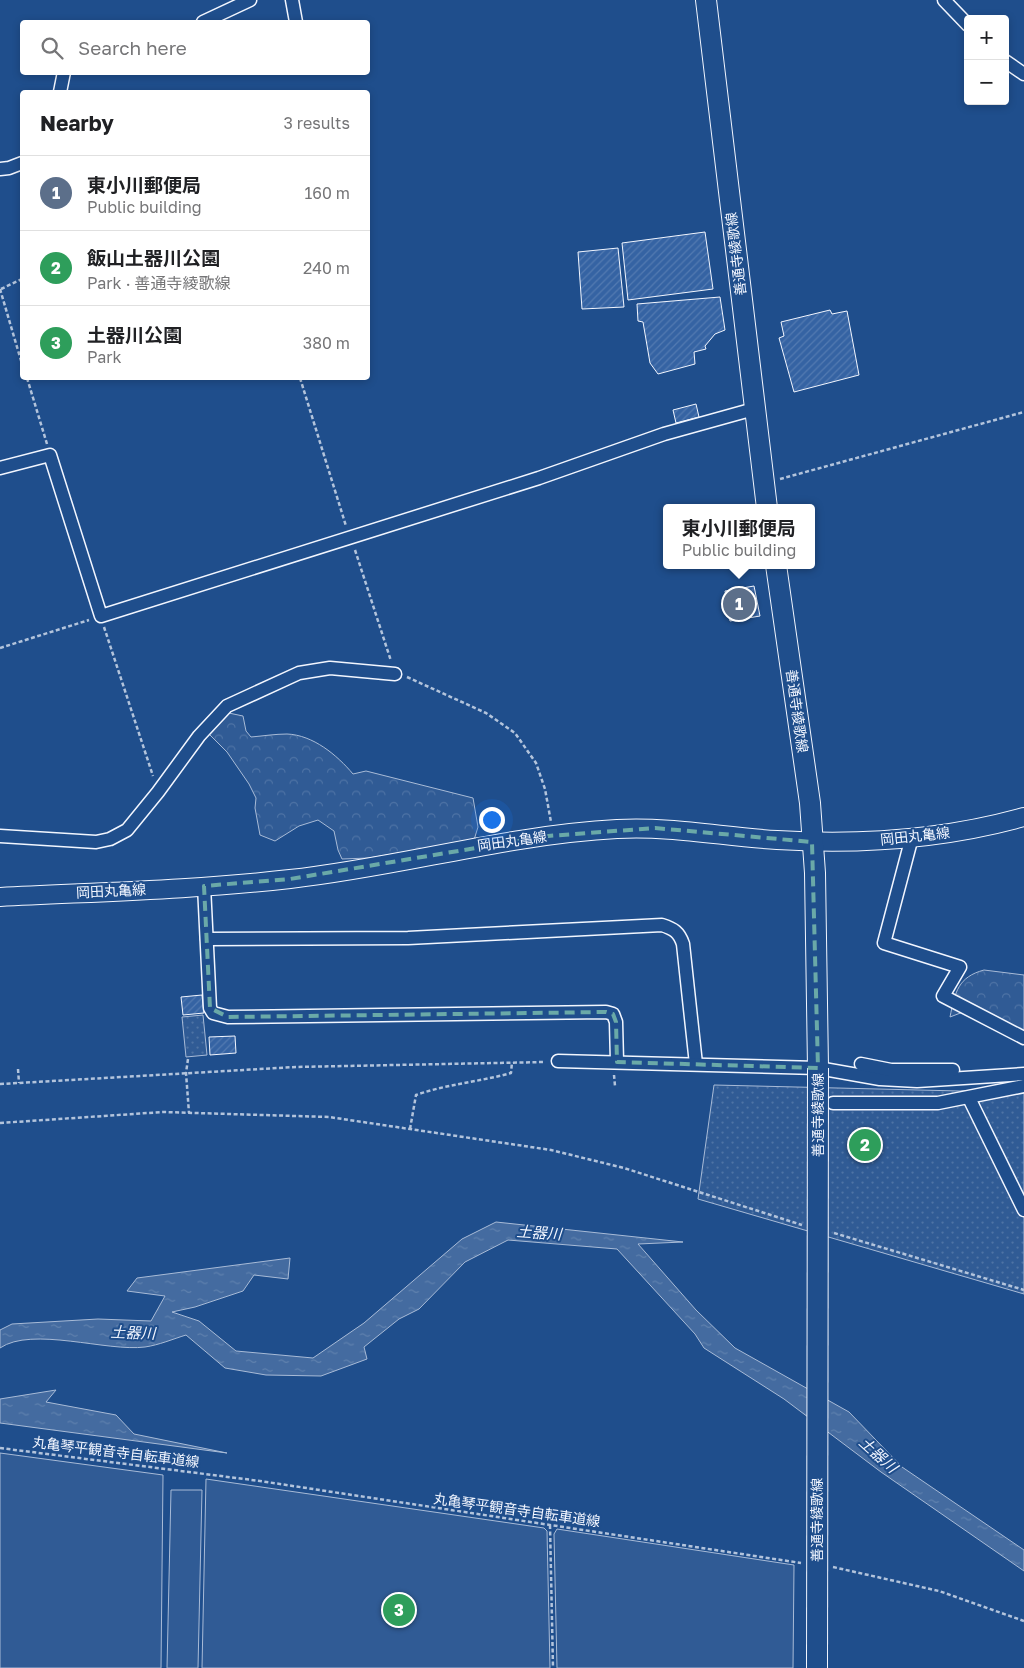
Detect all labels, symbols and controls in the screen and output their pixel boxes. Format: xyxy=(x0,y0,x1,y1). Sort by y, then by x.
map controls xyxy=(964,15,1009,105)
button: + xyxy=(964,15,1009,60)
search box xyxy=(20,20,370,75)
icon: search xyxy=(38,34,66,62)
text: Search here xyxy=(78,36,187,59)
button: − xyxy=(964,60,1009,105)
text: Nearby xyxy=(40,110,114,136)
text: 3 results xyxy=(283,113,350,133)
text: 東小川郵便局 xyxy=(87,173,201,196)
text: 1 xyxy=(52,183,60,203)
text: 160 m xyxy=(304,183,350,203)
text: Public building xyxy=(87,197,202,217)
street label: 善通寺綾歌線 xyxy=(722,211,749,297)
text: 飯山土器川公園 xyxy=(87,246,220,269)
text: 2 xyxy=(51,258,61,278)
text: 240 m xyxy=(303,258,350,278)
text: Park · 善通寺綾歌線 xyxy=(87,273,230,293)
text: 土器川公園 xyxy=(87,323,182,346)
text: 3 xyxy=(51,333,61,353)
text: 380 m xyxy=(303,333,350,353)
text: Park xyxy=(87,347,122,367)
popup xyxy=(663,504,815,569)
text: 東小川郵便局 xyxy=(682,516,796,539)
text: Public building xyxy=(682,540,796,560)
pin: 1 xyxy=(723,585,755,623)
street label: 善通寺綾歌線 xyxy=(783,668,812,754)
your location xyxy=(479,807,505,833)
street label: 岡田丸亀線 xyxy=(879,823,951,848)
street label: 岡田丸亀線 xyxy=(476,827,548,854)
street label: 岡田丸亀線 xyxy=(76,880,146,901)
street label: 善通寺綾歌線 xyxy=(809,1073,826,1157)
pin: 2 xyxy=(849,1126,881,1164)
water label: 土器川 xyxy=(516,1221,564,1243)
water label: 土器川 xyxy=(110,1322,158,1342)
street label: 丸亀琴平観音寺自転車道線 xyxy=(32,1433,200,1470)
water label: 土器川 xyxy=(856,1433,903,1477)
street label: 善通寺綾歌線 xyxy=(808,1478,825,1562)
street label: 丸亀琴平観音寺自転車道線 xyxy=(433,1489,601,1530)
pin: 3 xyxy=(383,1591,415,1629)

